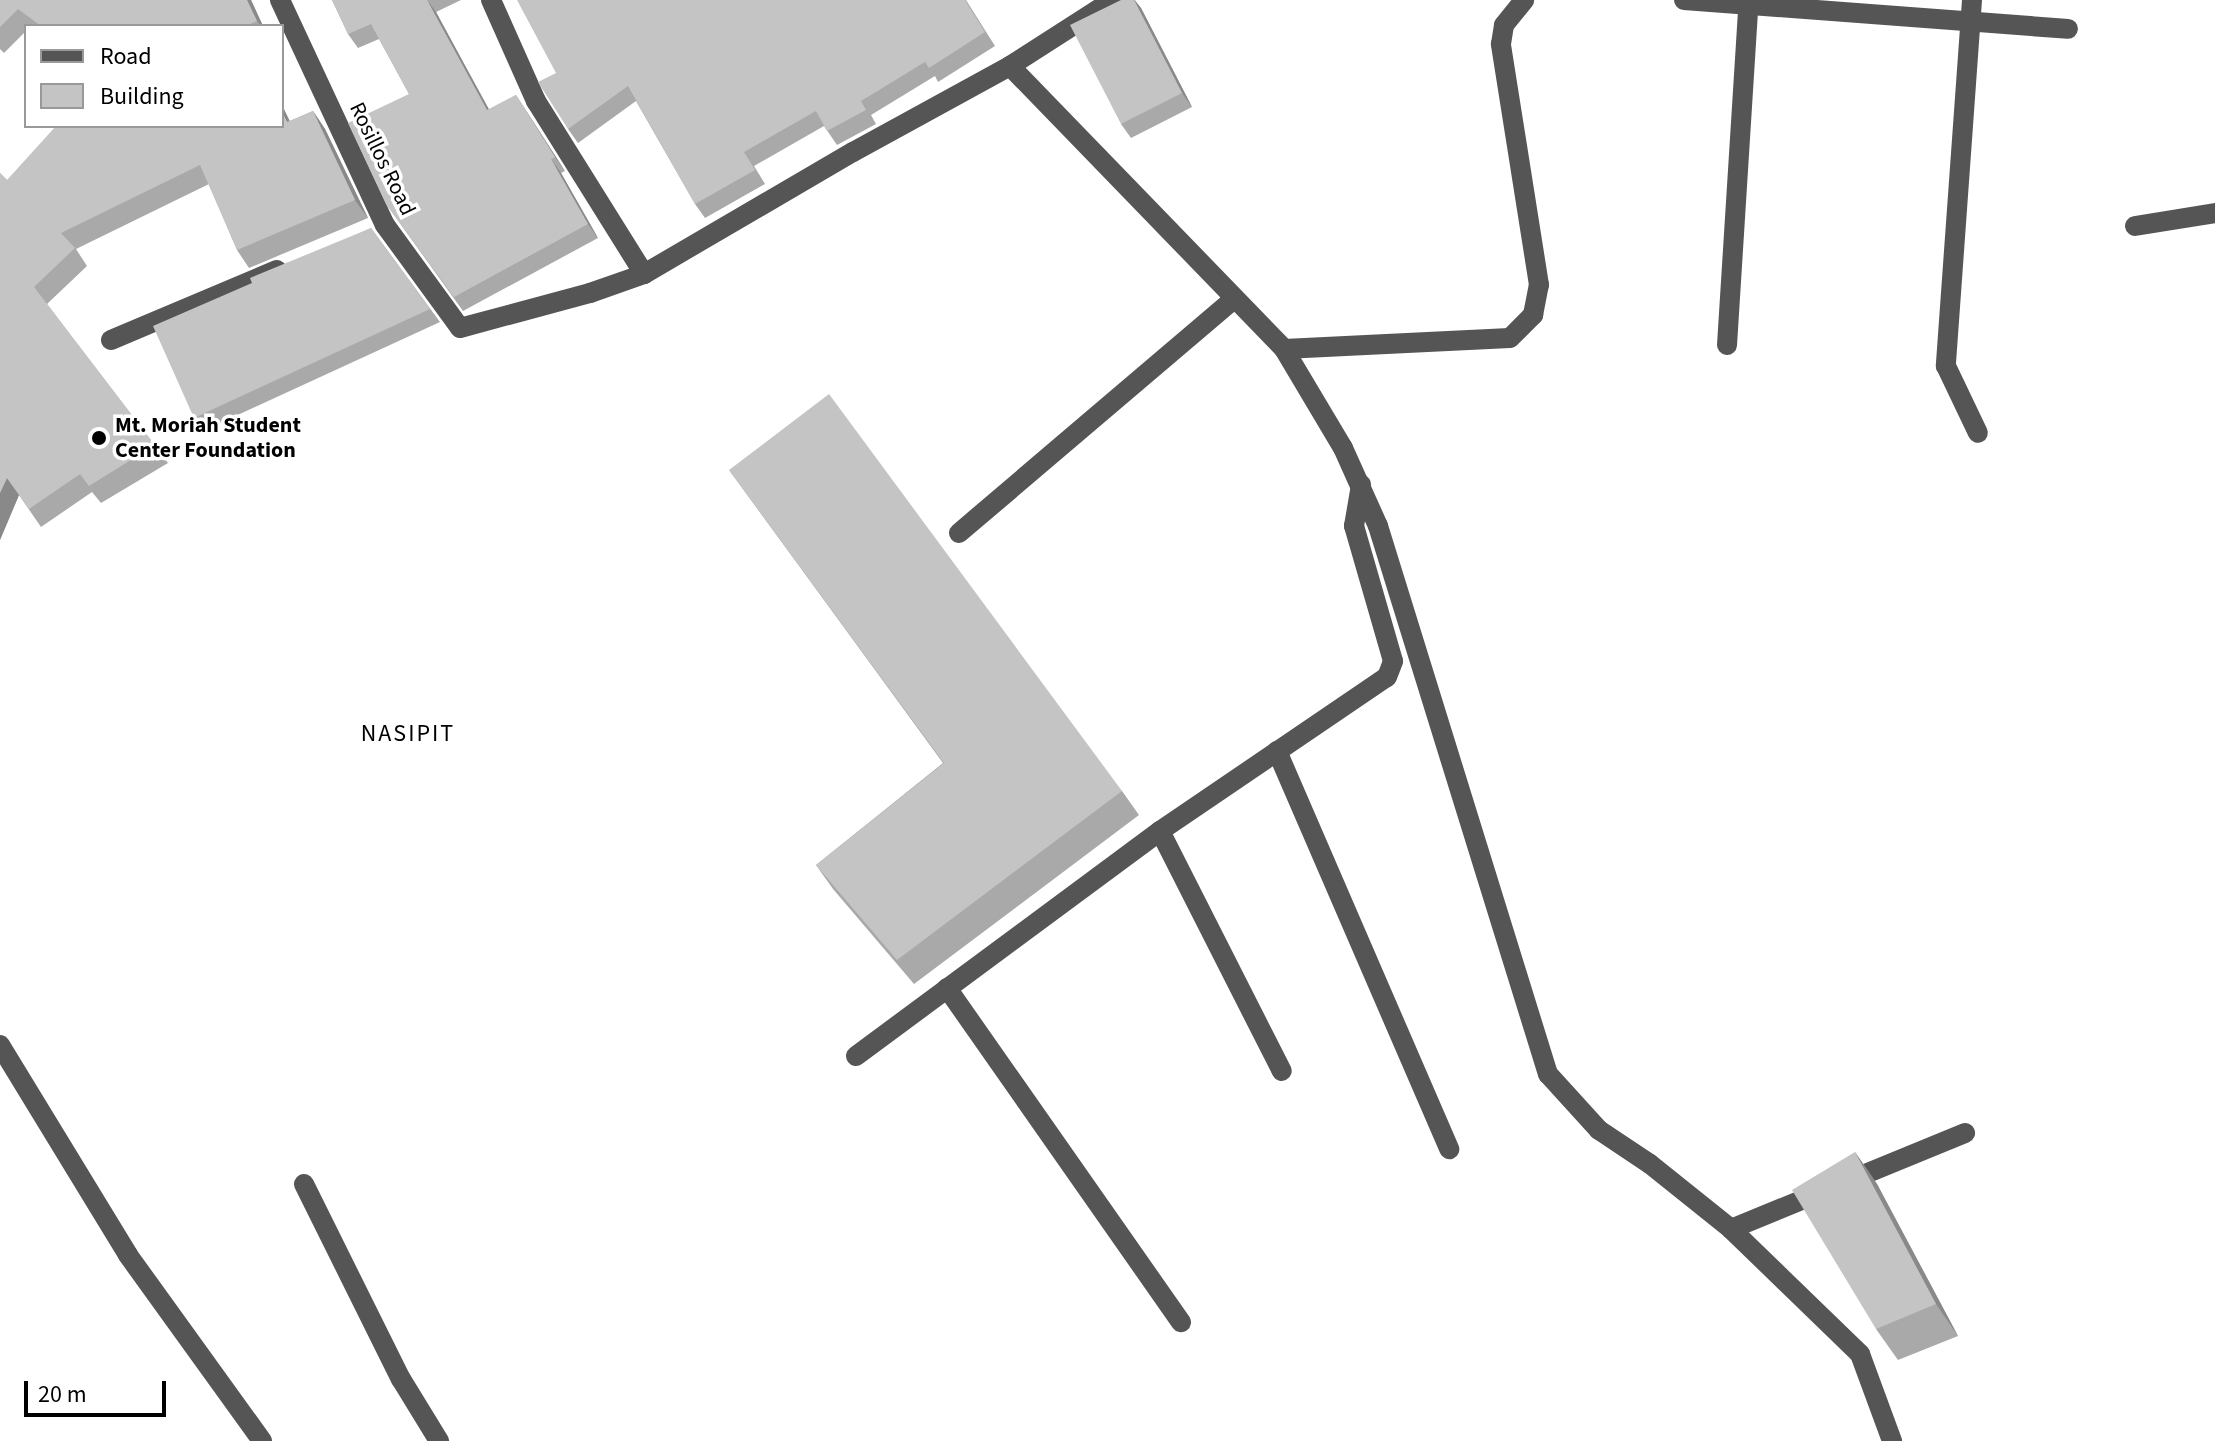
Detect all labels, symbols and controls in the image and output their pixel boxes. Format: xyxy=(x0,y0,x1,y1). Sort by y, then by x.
legend xyxy=(24,24,284,128)
text: Road xyxy=(100,39,152,74)
text: Building xyxy=(100,79,184,114)
street label: Rosillos Road xyxy=(343,98,421,220)
place label: Mt. Moriah Student Center Foundation xyxy=(115,412,301,464)
marker: Mt. Moriah Student Center Foundation xyxy=(90,429,108,447)
district label: NASIPIT xyxy=(361,720,455,748)
scale bar xyxy=(28,1365,170,1415)
text: 20 m xyxy=(38,1377,87,1412)

